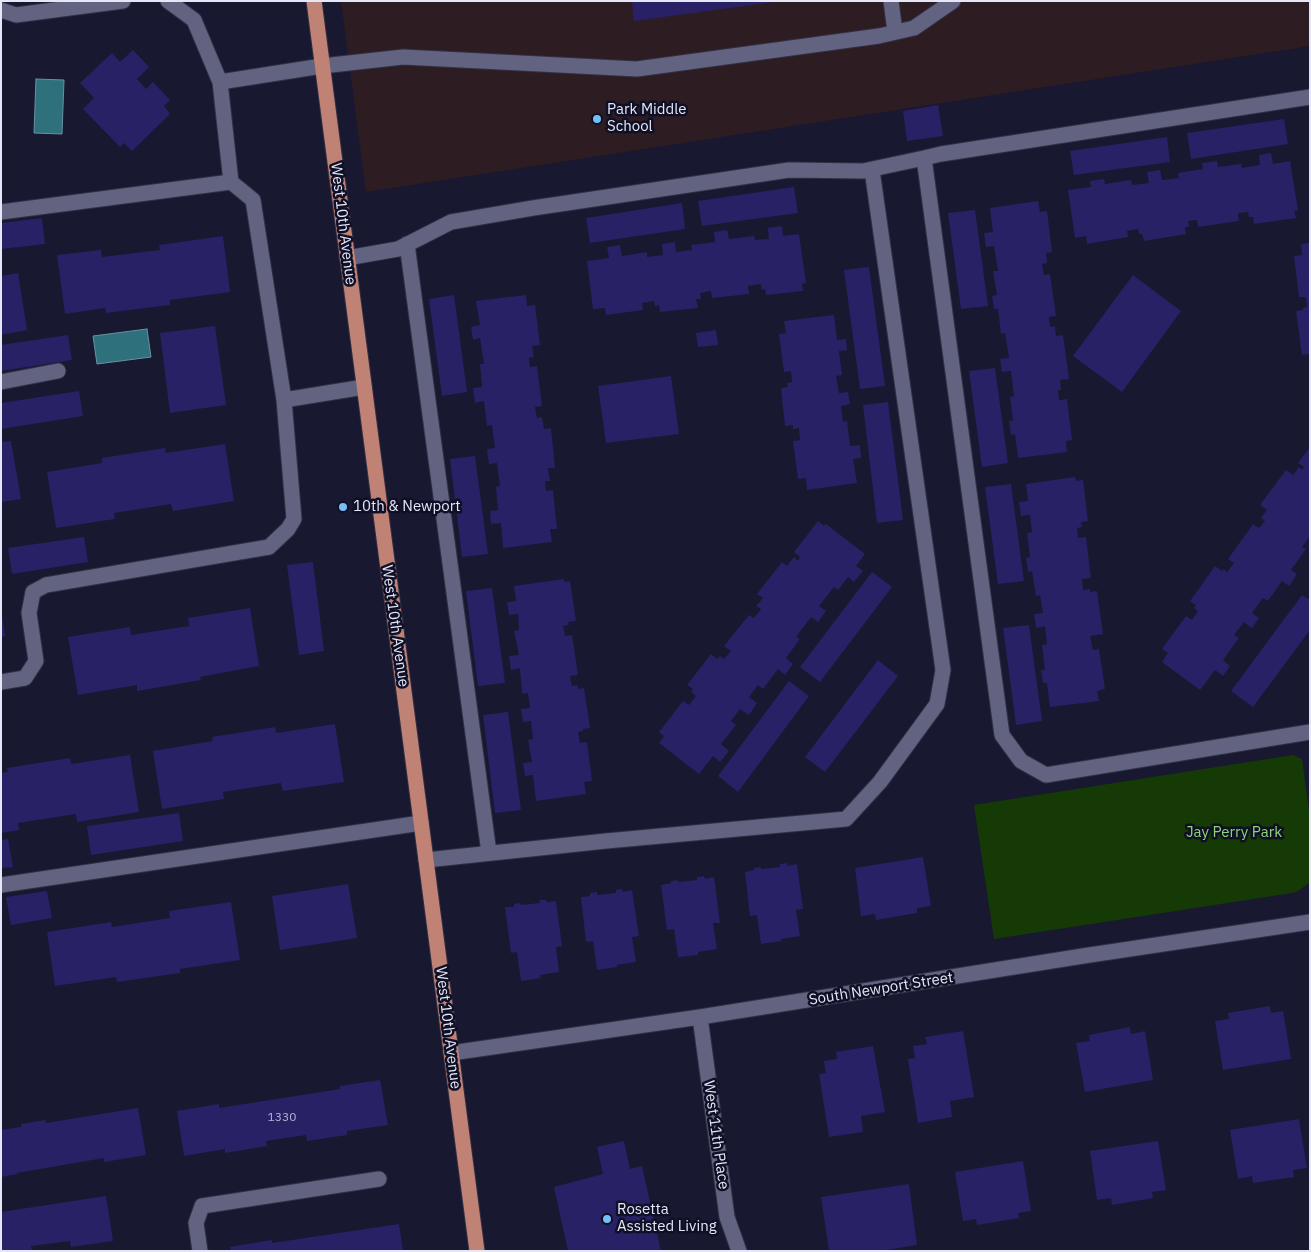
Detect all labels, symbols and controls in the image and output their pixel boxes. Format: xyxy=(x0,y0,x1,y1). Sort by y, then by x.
place label: Park Middle School xyxy=(607,101,687,136)
marker: Park Middle School xyxy=(591,113,603,125)
street label: West 10th Avenue xyxy=(327,162,359,286)
place label: 10th & Newport xyxy=(353,498,460,516)
marker: 10th & Newport xyxy=(337,501,349,513)
street label: West 10th Avenue xyxy=(378,564,412,688)
park label: Jay Perry Park xyxy=(1186,824,1282,842)
street label: West 10th Avenue xyxy=(432,966,464,1090)
street label: South Newport Street xyxy=(808,969,954,1009)
street label: West 11th Place xyxy=(699,1079,733,1191)
house number: 1330 xyxy=(268,1111,296,1125)
place label: Rosetta Assisted Living xyxy=(617,1201,717,1236)
marker: Rosetta Assisted Living xyxy=(601,1213,613,1225)

